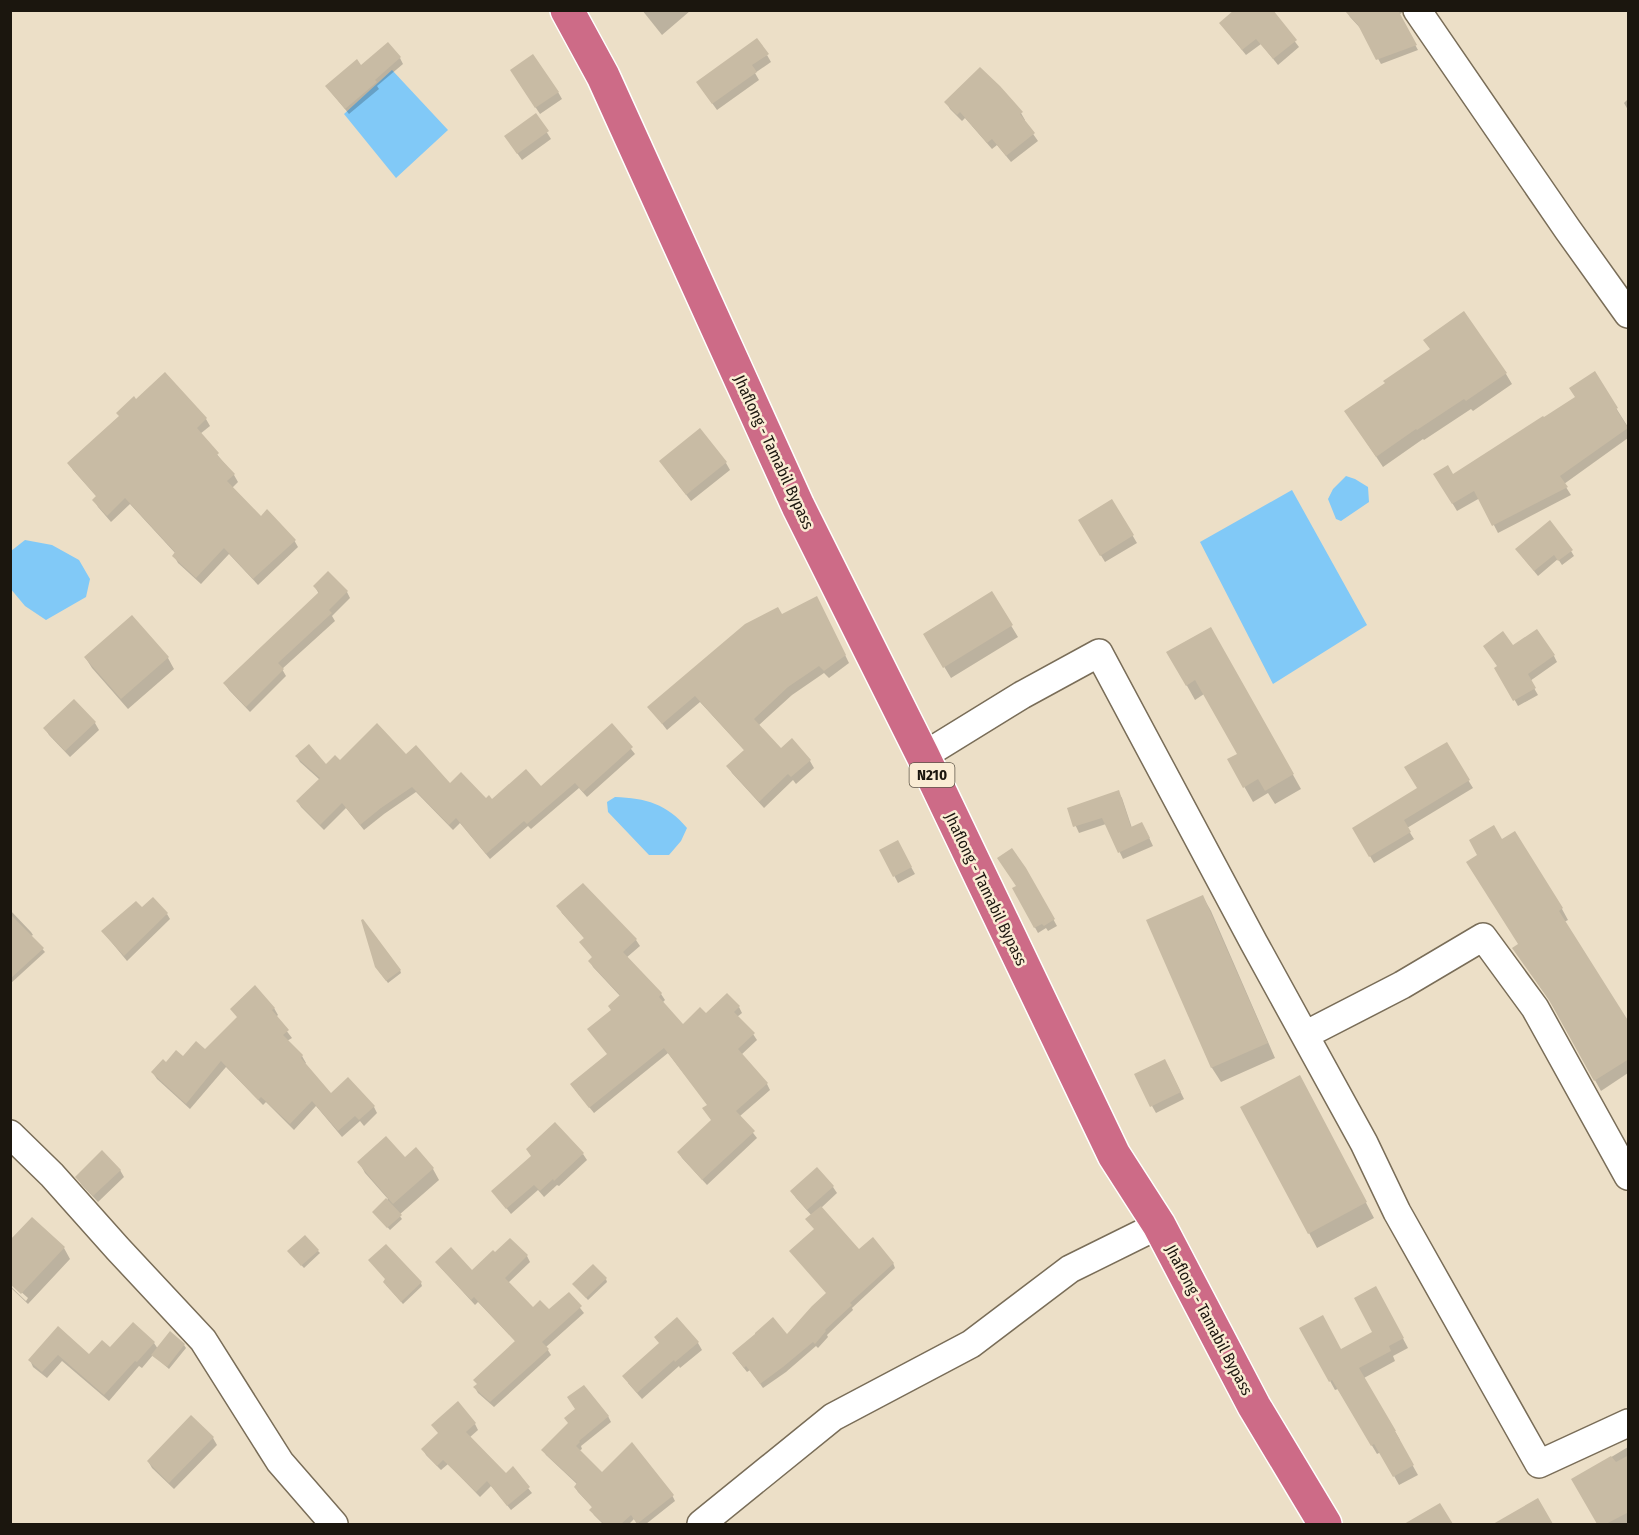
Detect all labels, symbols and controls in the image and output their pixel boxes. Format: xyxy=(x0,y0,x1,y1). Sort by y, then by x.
street label: Jhaflong - Tamabil Bypass xyxy=(730,372,818,532)
road number: N210 xyxy=(910,763,954,787)
street label: Jhaflong - Tamabil Bypass xyxy=(941,809,1031,969)
street label: Jhaflong - Tamabil Bypass xyxy=(1161,1242,1257,1399)

